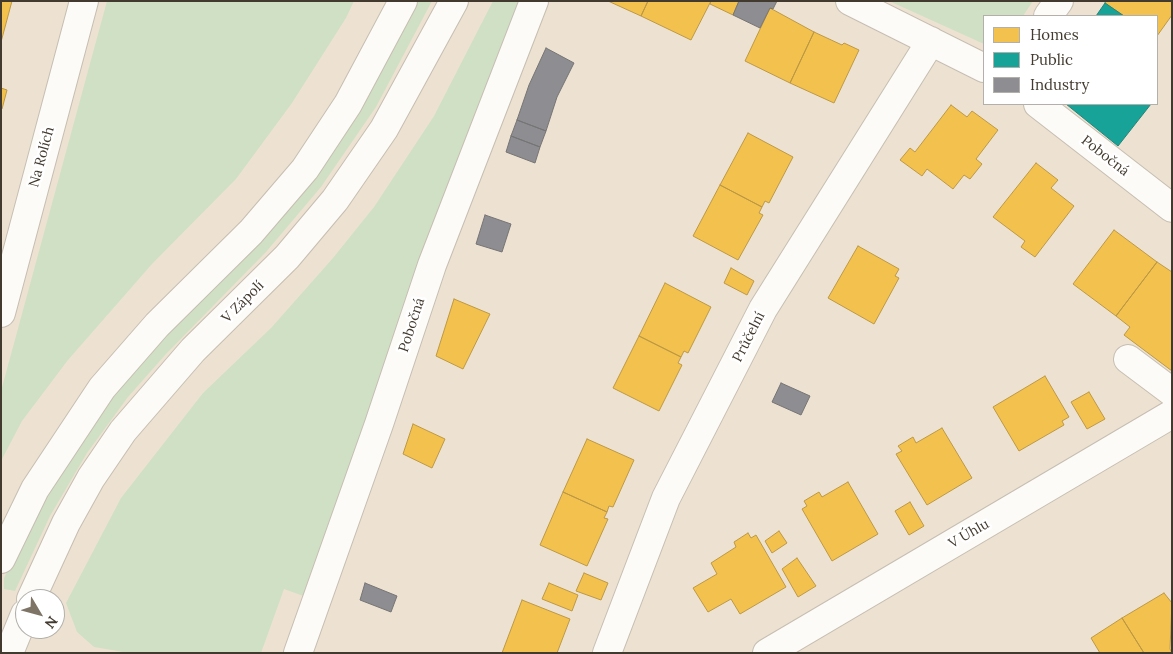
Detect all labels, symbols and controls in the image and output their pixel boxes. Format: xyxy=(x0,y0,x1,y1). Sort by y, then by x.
legend xyxy=(983,15,1158,105)
text: Homes xyxy=(1030,25,1079,44)
text: Public xyxy=(1030,50,1073,69)
text: Industry xyxy=(1030,75,1089,94)
street label: Na Rolích xyxy=(26,125,58,189)
street label: Pobočná xyxy=(1078,132,1132,180)
street label: V Zápolí xyxy=(218,277,268,327)
street label: Pobočná xyxy=(395,296,429,354)
street label: Průčelní xyxy=(729,309,769,365)
street label: V Úhlu xyxy=(946,516,992,552)
north arrow xyxy=(15,589,65,639)
text: N xyxy=(41,613,62,632)

